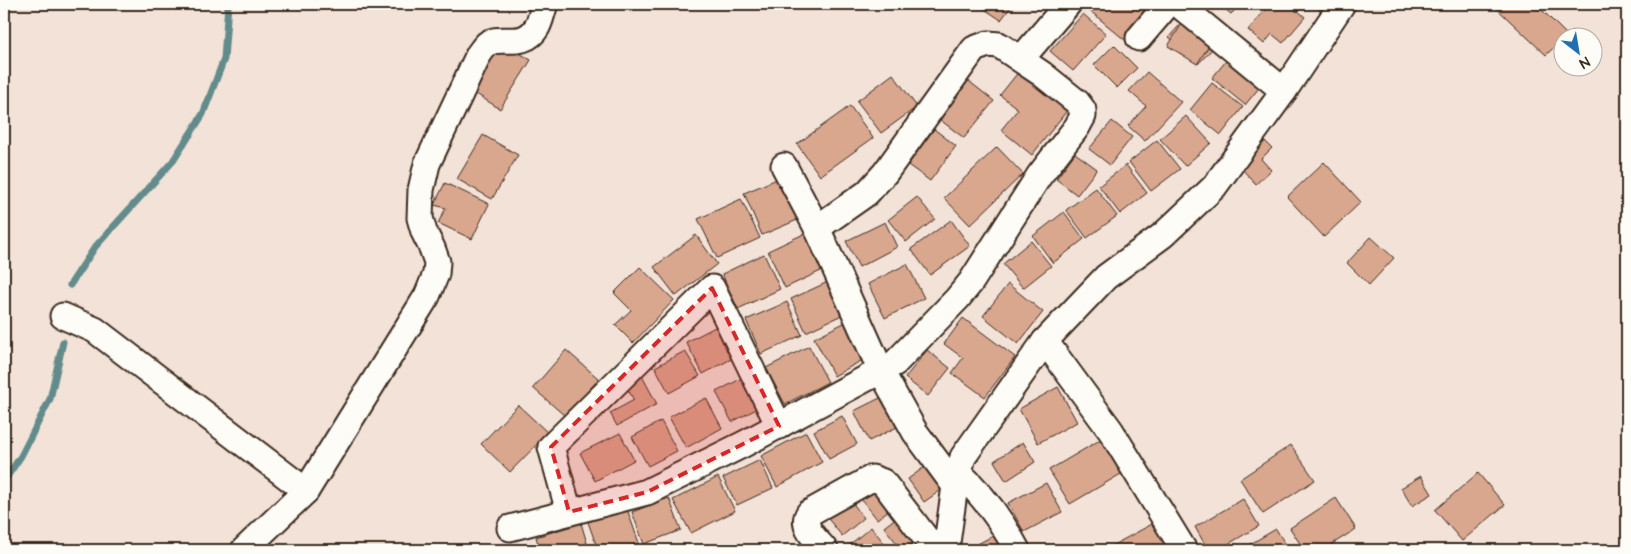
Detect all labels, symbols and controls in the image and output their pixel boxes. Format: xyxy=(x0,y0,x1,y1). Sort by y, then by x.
north arrow xyxy=(1554,28,1604,78)
text: N xyxy=(1575,51,1593,73)

